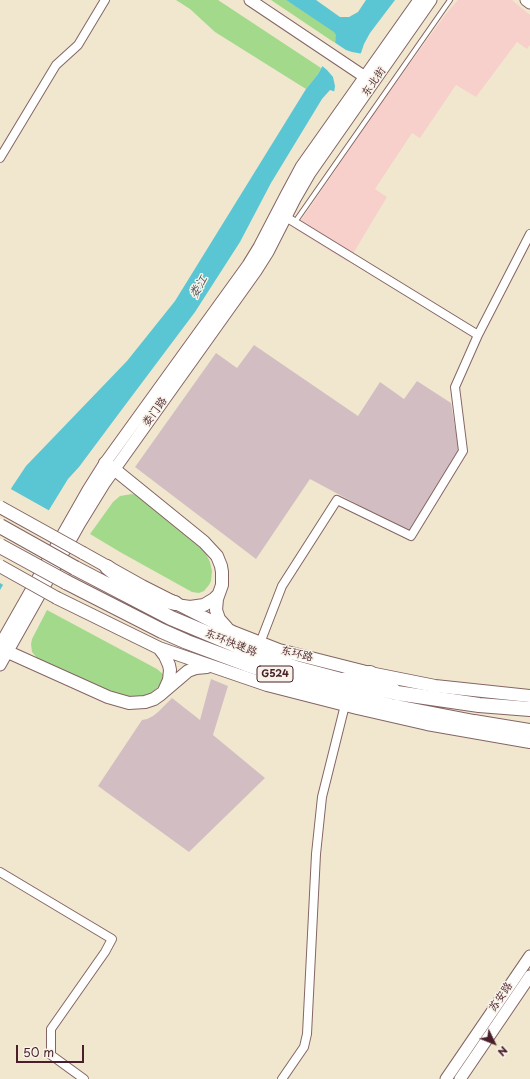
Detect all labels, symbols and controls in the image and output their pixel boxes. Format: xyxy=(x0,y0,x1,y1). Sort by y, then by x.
street label: 东北街 xyxy=(359,65,389,99)
water label: 娄江 xyxy=(187,273,211,301)
street label: 娄门路 xyxy=(140,395,170,429)
street label: 东环快速路 xyxy=(203,627,259,659)
street label: 东环路 xyxy=(279,644,315,664)
road number: G524 xyxy=(257,666,293,682)
street label: 苏安路 xyxy=(486,980,516,1014)
north arrow xyxy=(474,1023,514,1063)
scale bar xyxy=(18,1037,86,1063)
text: 50 m xyxy=(23,1043,54,1061)
text: N xyxy=(494,1043,512,1061)

